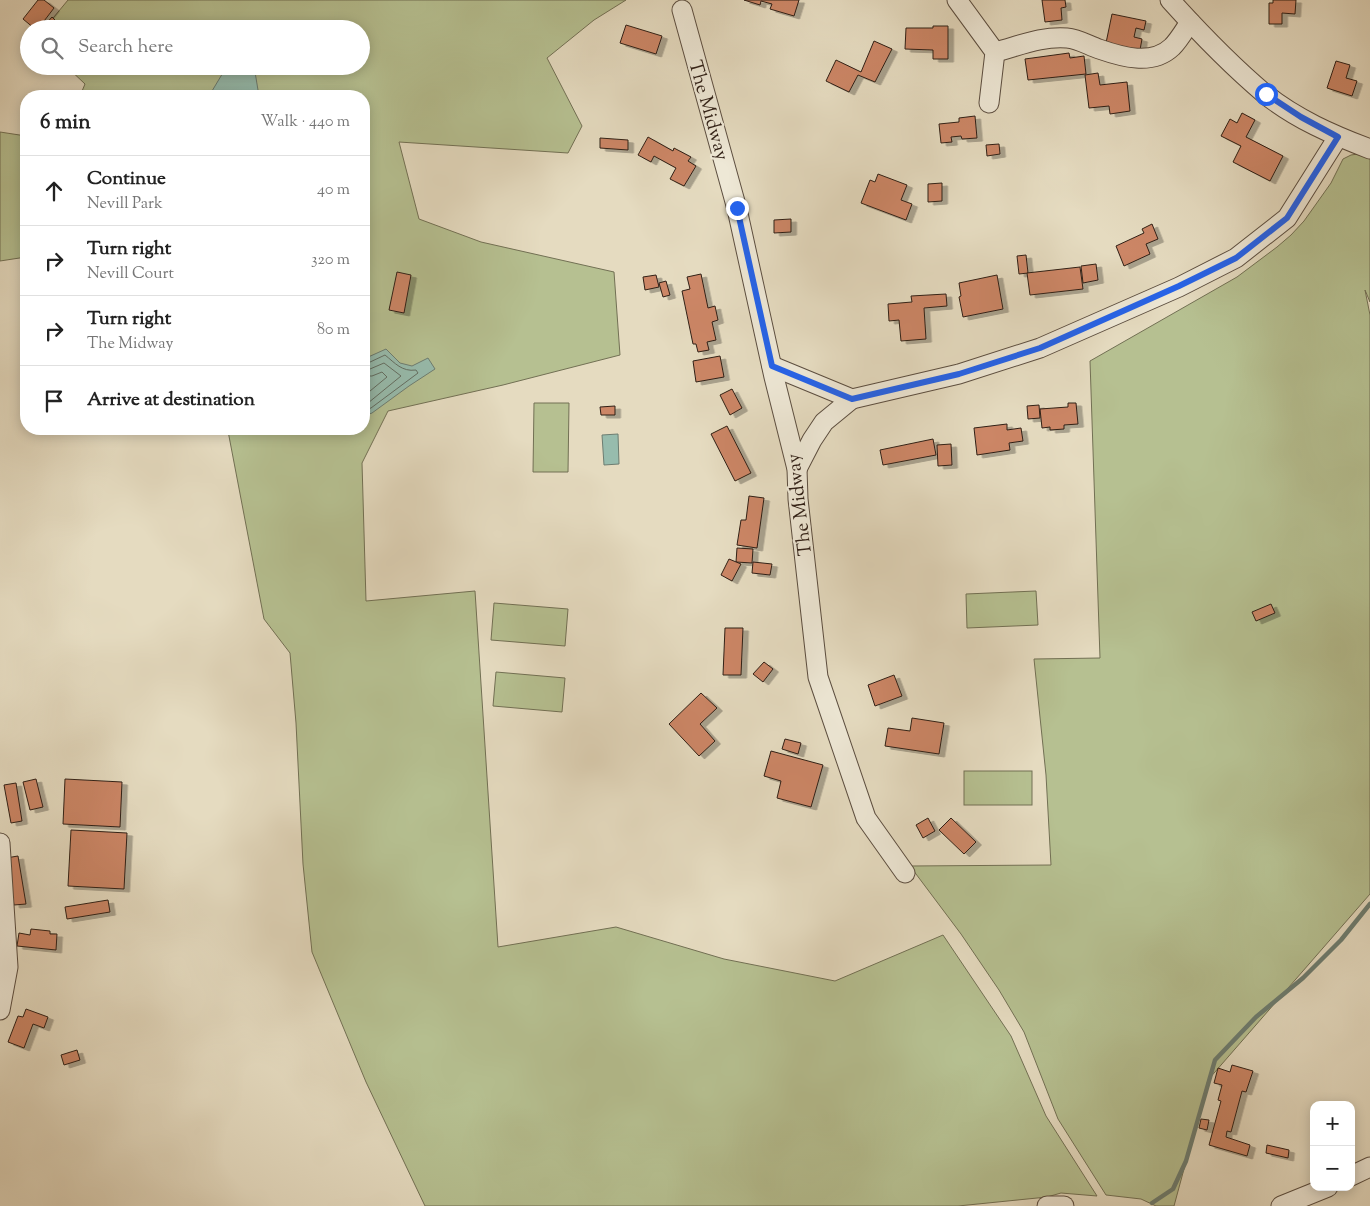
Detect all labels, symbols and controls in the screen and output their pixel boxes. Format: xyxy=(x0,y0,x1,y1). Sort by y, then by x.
search box xyxy=(20,20,370,75)
icon: search xyxy=(38,34,66,62)
text: Search here xyxy=(78,34,173,61)
street label: The Midway xyxy=(680,58,735,164)
route start xyxy=(1255,83,1278,106)
text: 6 min xyxy=(40,108,91,138)
text: Walk · 440 m xyxy=(261,111,350,134)
text: Continue xyxy=(87,166,166,193)
icon: ahead xyxy=(40,177,68,205)
text: 40 m xyxy=(317,179,350,202)
text: Nevill Park xyxy=(87,193,163,216)
route end xyxy=(726,197,749,220)
text: Turn right xyxy=(87,236,171,263)
icon: right xyxy=(40,247,68,275)
text: 320 m xyxy=(311,249,350,272)
text: Nevill Court xyxy=(87,263,174,286)
text: Turn right xyxy=(87,306,171,333)
icon: right xyxy=(40,317,68,345)
text: 80 m xyxy=(317,319,350,342)
text: The Midway xyxy=(87,333,173,356)
icon: arrive xyxy=(40,387,68,415)
text: Arrive at destination xyxy=(87,387,255,414)
street label: The Midway xyxy=(781,452,820,557)
map controls xyxy=(1310,1101,1355,1191)
button: + xyxy=(1310,1101,1355,1146)
button: − xyxy=(1310,1146,1355,1191)

